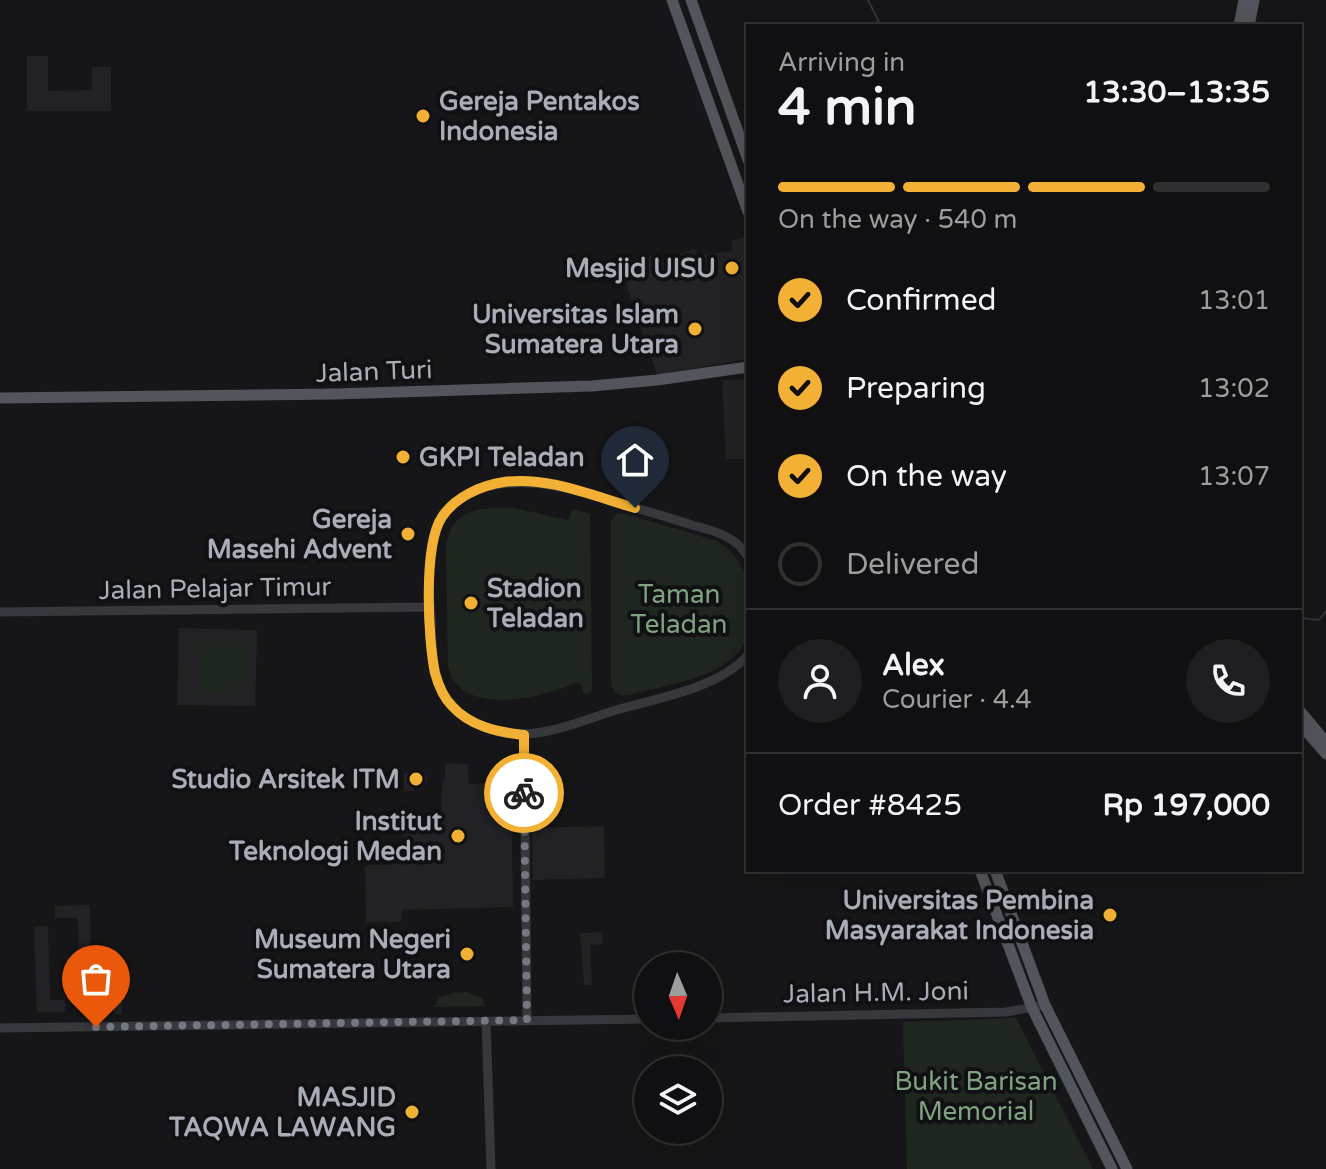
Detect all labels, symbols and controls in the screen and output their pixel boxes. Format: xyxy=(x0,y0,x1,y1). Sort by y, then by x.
text: Arriving in xyxy=(778,47,905,78)
text: 13:30–13:35 xyxy=(1083,74,1270,111)
text: 4 min xyxy=(778,76,917,139)
place label: Gereja Pentakos Indonesia xyxy=(439,86,640,147)
marker: Gereja Pentakos Indonesia xyxy=(414,107,432,125)
text: On the way · 540 m xyxy=(778,204,1017,235)
place label: Mesjid UISU xyxy=(565,253,716,284)
marker: Mesjid UISU xyxy=(723,259,741,277)
icon: check xyxy=(778,278,822,322)
text: Confirmed xyxy=(846,282,997,319)
text: 13:01 xyxy=(1198,285,1270,316)
place label: Universitas Islam Sumatera Utara xyxy=(472,299,679,360)
marker: Universitas Islam Sumatera Utara xyxy=(686,320,704,338)
street label: Jalan Turi xyxy=(315,354,433,389)
icon: check xyxy=(778,366,822,410)
text: Preparing xyxy=(846,370,986,407)
text: 13:02 xyxy=(1198,373,1270,404)
pin xyxy=(601,426,669,508)
icon: home xyxy=(613,438,657,482)
place label: GKPI Teladan xyxy=(419,442,585,473)
marker: GKPI Teladan xyxy=(394,448,412,466)
icon: check xyxy=(778,454,822,498)
text: On the way xyxy=(846,458,1007,495)
text: 13:07 xyxy=(1198,461,1270,492)
place label: Gereja Masehi Advent xyxy=(207,504,392,565)
marker: Gereja Masehi Advent xyxy=(399,525,417,543)
text: Delivered xyxy=(846,546,980,583)
street label: Jalan Pelajar Timur xyxy=(98,571,332,606)
place label: Stadion Teladan xyxy=(486,573,584,634)
park label: Taman Teladan xyxy=(631,579,727,640)
marker: Stadion Teladan xyxy=(462,594,480,612)
button: person xyxy=(778,639,862,723)
button: phone xyxy=(1186,639,1270,723)
text: Alex xyxy=(882,647,945,684)
text: Courier · 4.4 xyxy=(882,684,1032,715)
courier xyxy=(484,753,564,833)
place label: Studio Arsitek ITM xyxy=(171,764,400,795)
marker: Studio Arsitek ITM xyxy=(407,770,425,788)
icon: bike xyxy=(502,771,546,815)
text: Order #8425 xyxy=(778,787,962,824)
text: Rp 197,000 xyxy=(1103,787,1270,824)
place label: Institut Teknologi Medan xyxy=(228,806,442,867)
marker: Institut Teknologi Medan xyxy=(449,827,467,845)
place label: Universitas Pembina Masyarakat Indonesia xyxy=(825,885,1094,946)
marker: Universitas Pembina Masyarakat Indonesia xyxy=(1101,906,1119,924)
place label: Museum Negeri Sumatera Utara xyxy=(254,924,451,985)
pin xyxy=(62,945,130,1027)
marker: Museum Negeri Sumatera Utara xyxy=(458,945,476,963)
north arrow xyxy=(634,952,722,1040)
map controls xyxy=(634,952,722,1144)
icon: bag xyxy=(74,957,118,1001)
street label: Jalan H.M. Joni xyxy=(783,975,969,1010)
button: layers xyxy=(634,1056,722,1144)
park label: Bukit Barisan Memorial xyxy=(895,1066,1058,1127)
place label: MASJID TAQWA LAWANG xyxy=(168,1082,396,1143)
marker: MASJID TAQWA LAWANG xyxy=(403,1103,421,1121)

